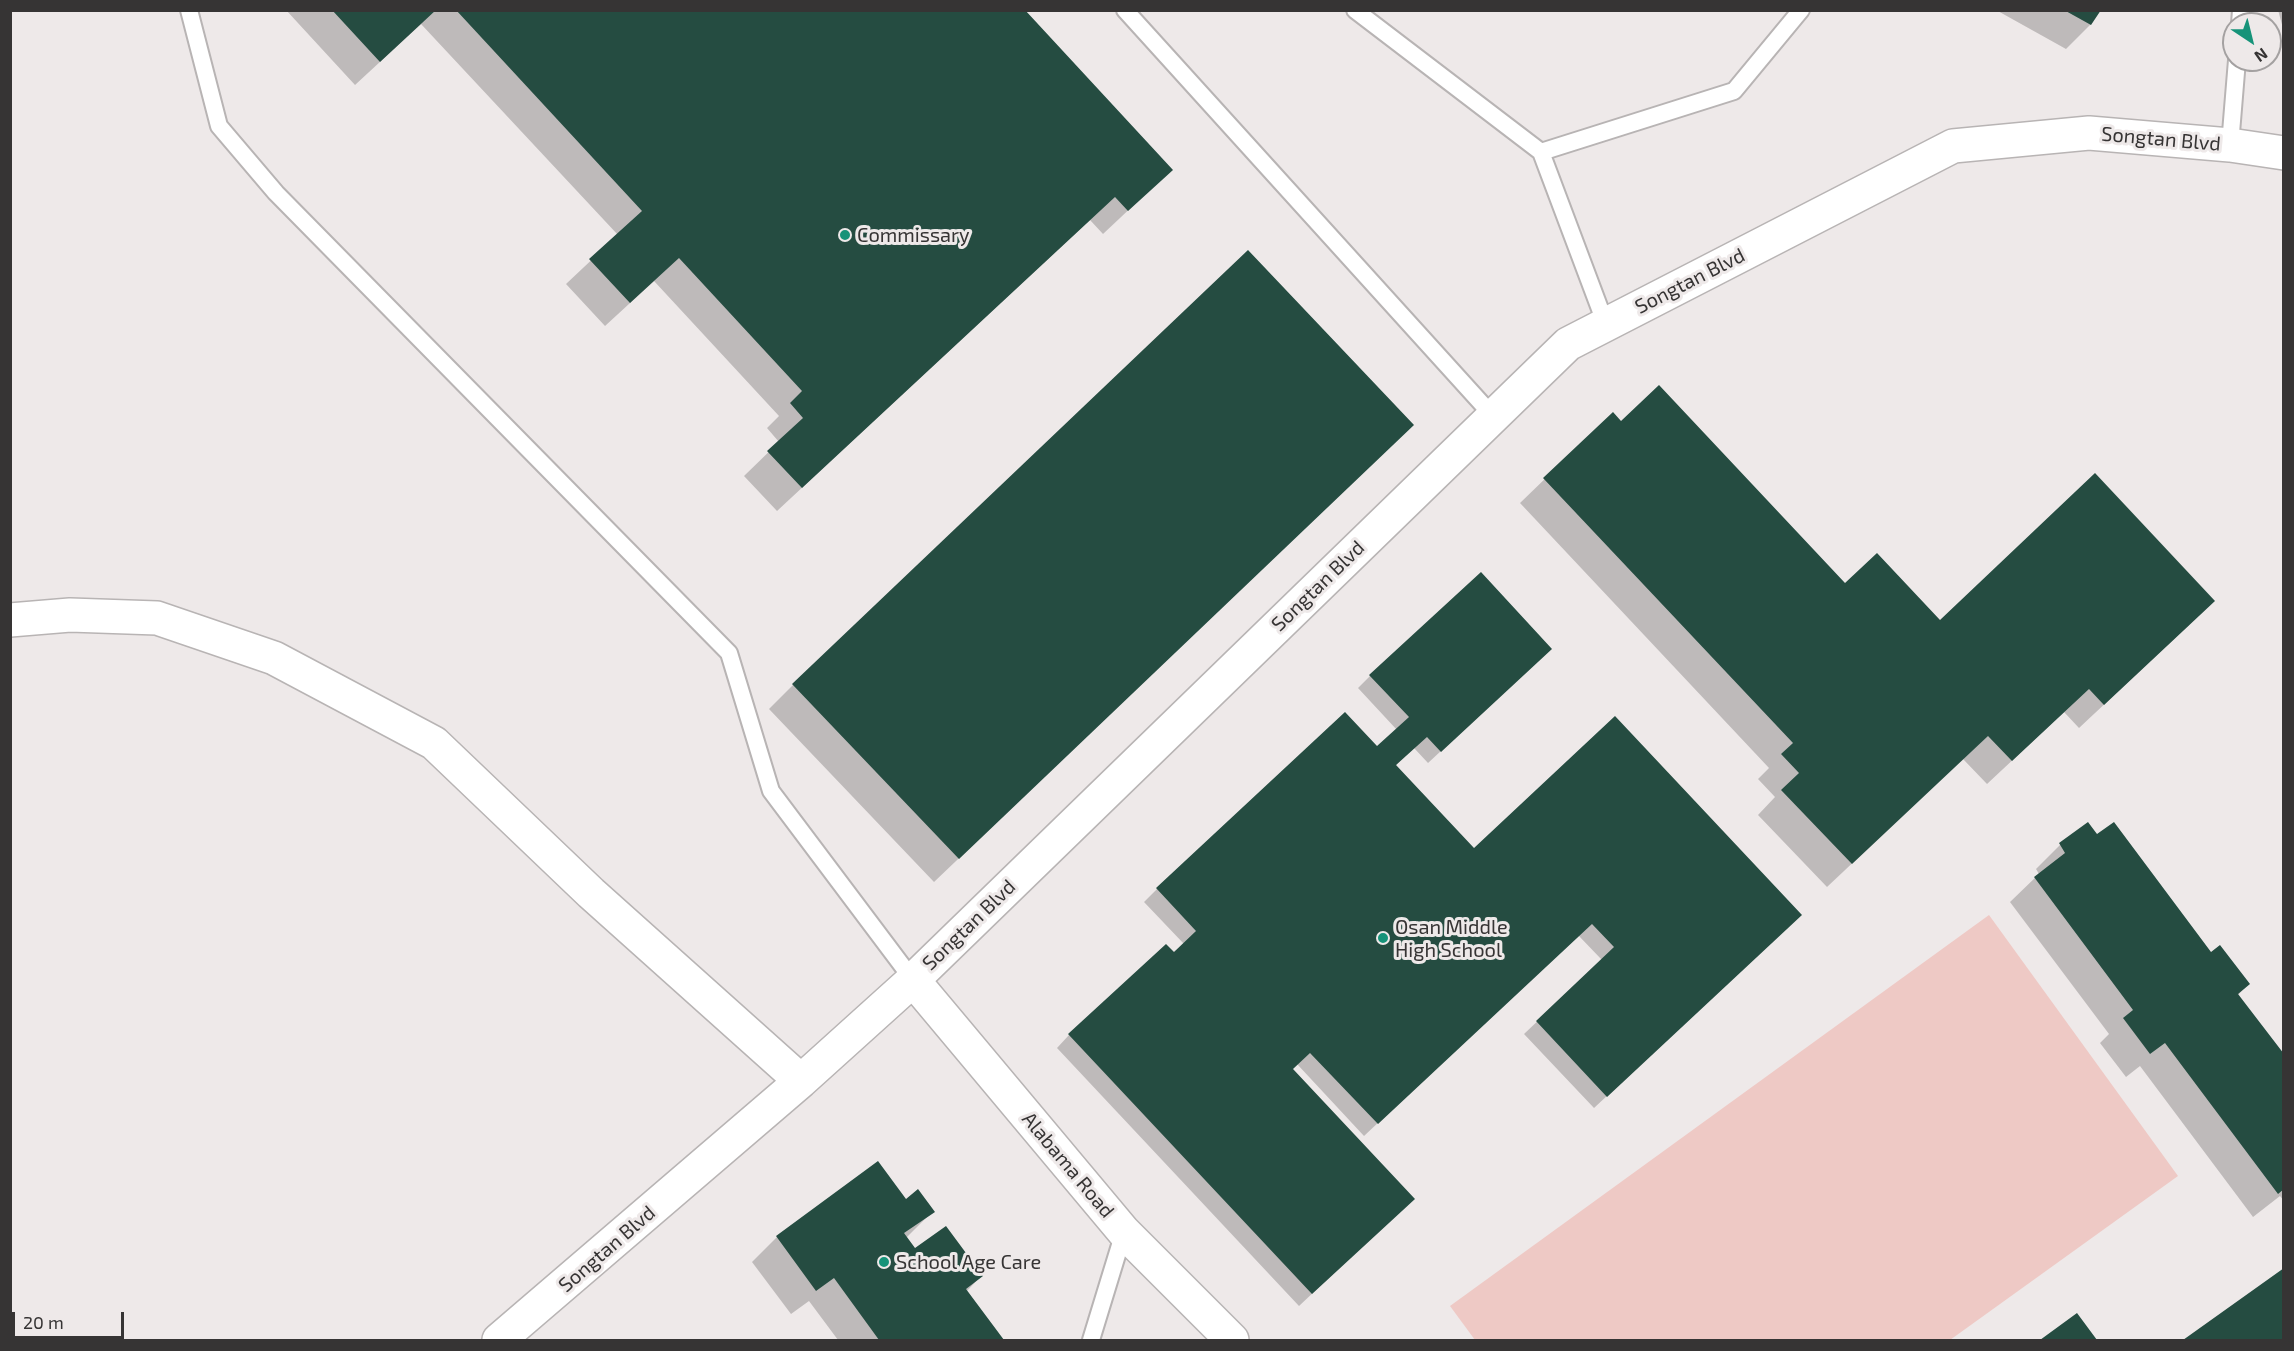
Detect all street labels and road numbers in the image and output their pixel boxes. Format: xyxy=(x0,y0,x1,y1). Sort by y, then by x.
street label: Songtan Blvd xyxy=(2100,122,2222,156)
street label: Songtan Blvd xyxy=(1631,243,1749,319)
street label: Songtan Blvd xyxy=(1267,536,1369,636)
street label: Songtan Blvd xyxy=(918,875,1020,975)
street label: Alabama Road xyxy=(1017,1107,1119,1223)
street label: Songtan Blvd xyxy=(554,1201,660,1297)

